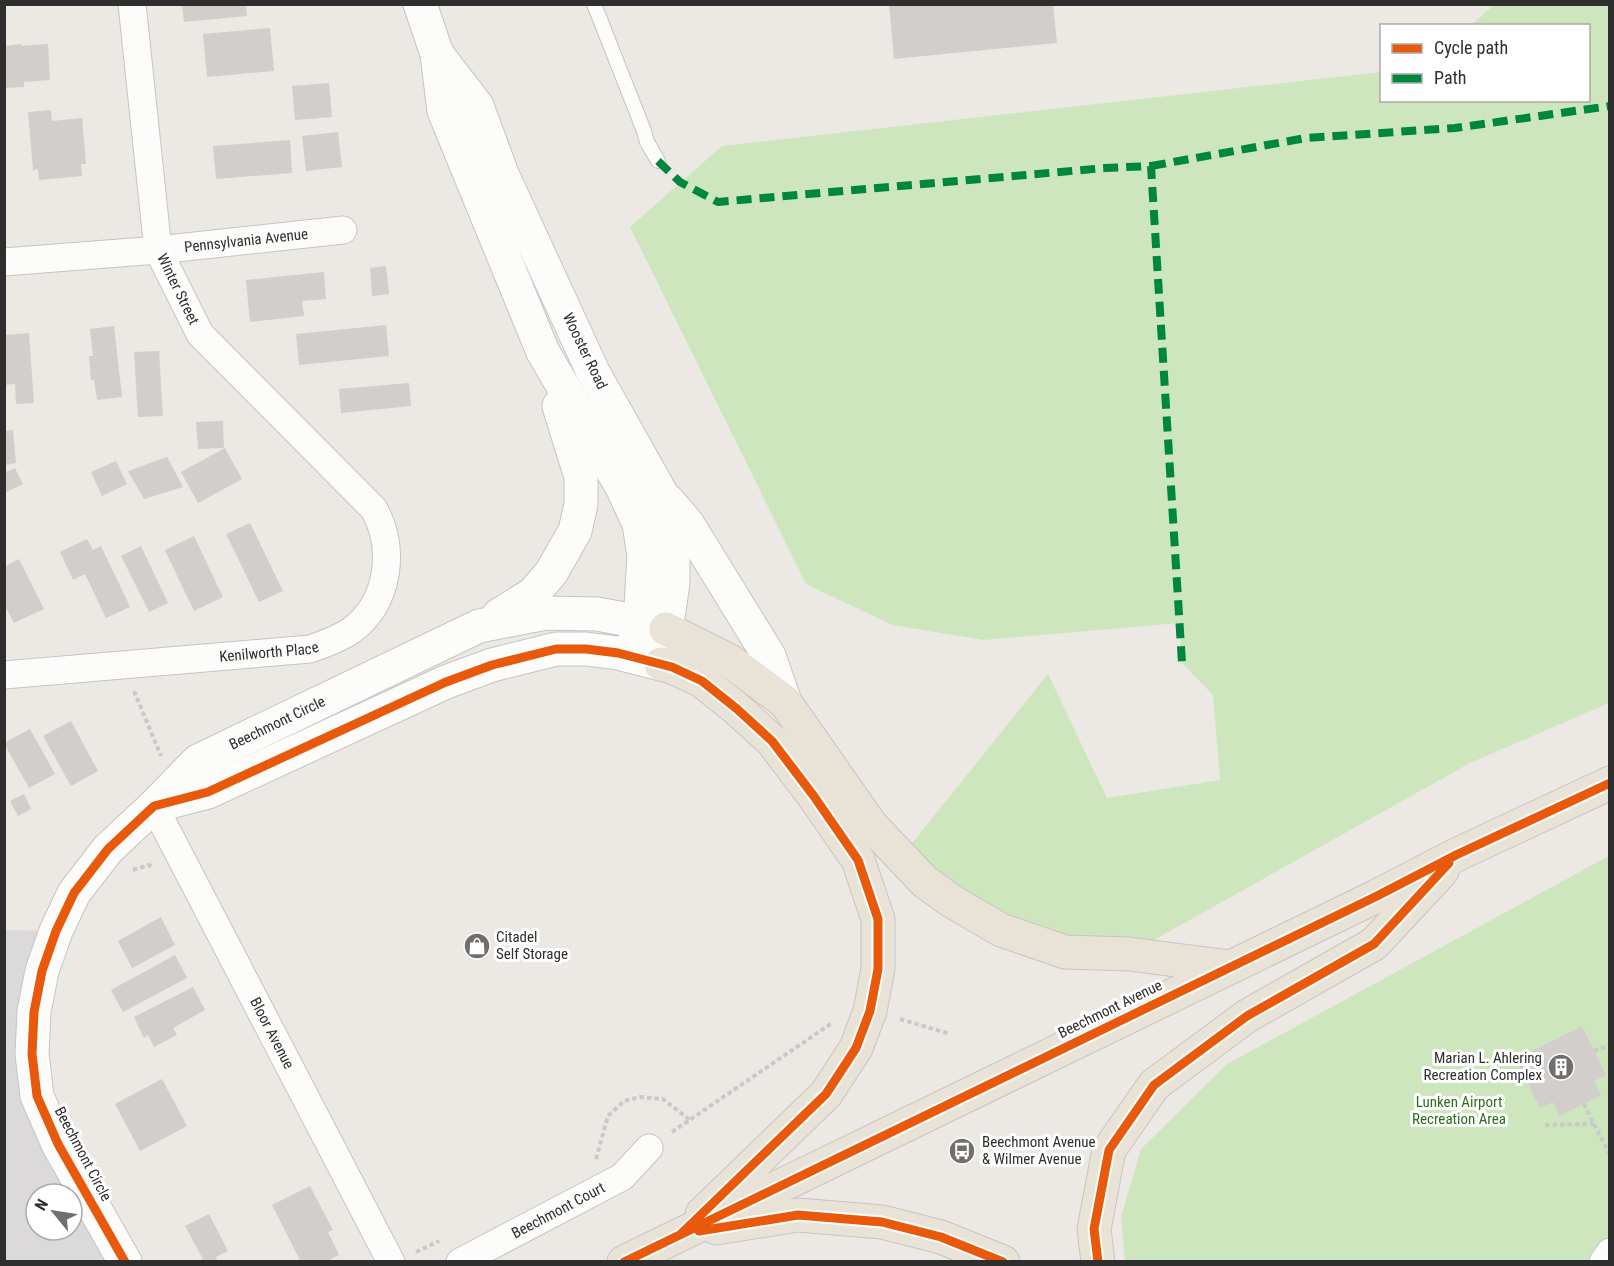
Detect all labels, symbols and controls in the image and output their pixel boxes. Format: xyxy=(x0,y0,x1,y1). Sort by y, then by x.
legend xyxy=(1380,24,1590,102)
text: Cycle path xyxy=(1434,37,1508,58)
text: Path xyxy=(1434,67,1467,88)
street label: Pennsylvania Avenue xyxy=(183,225,309,256)
street label: Winter Street xyxy=(153,251,203,327)
street label: Wooster Road xyxy=(559,310,611,392)
street label: Kenilworth Place xyxy=(219,638,321,666)
street label: Beechmont Circle xyxy=(226,692,328,754)
place label: Citadel Self Storage xyxy=(496,928,568,963)
shop icon: Citadel Self Storage xyxy=(462,931,492,961)
street label: Beechmont Avenue xyxy=(1055,976,1165,1042)
street label: Bloor Avenue xyxy=(246,994,298,1072)
place label: Marian L. Ahlering Recreation Complex xyxy=(1424,1049,1542,1084)
building icon: Marian L. Ahlering Recreation Complex xyxy=(1546,1052,1576,1082)
park label: Lunken Airport Recreation Area xyxy=(1412,1093,1506,1128)
street label: Beechmont Circle xyxy=(51,1104,115,1204)
place label: Beechmont Avenue & Wilmer Avenue xyxy=(982,1133,1096,1168)
bus stop icon: Beechmont Avenue & Wilmer Avenue xyxy=(947,1136,977,1166)
street label: Beechmont Court xyxy=(508,1178,608,1242)
north arrow xyxy=(24,1182,84,1242)
text: N xyxy=(31,1196,52,1214)

